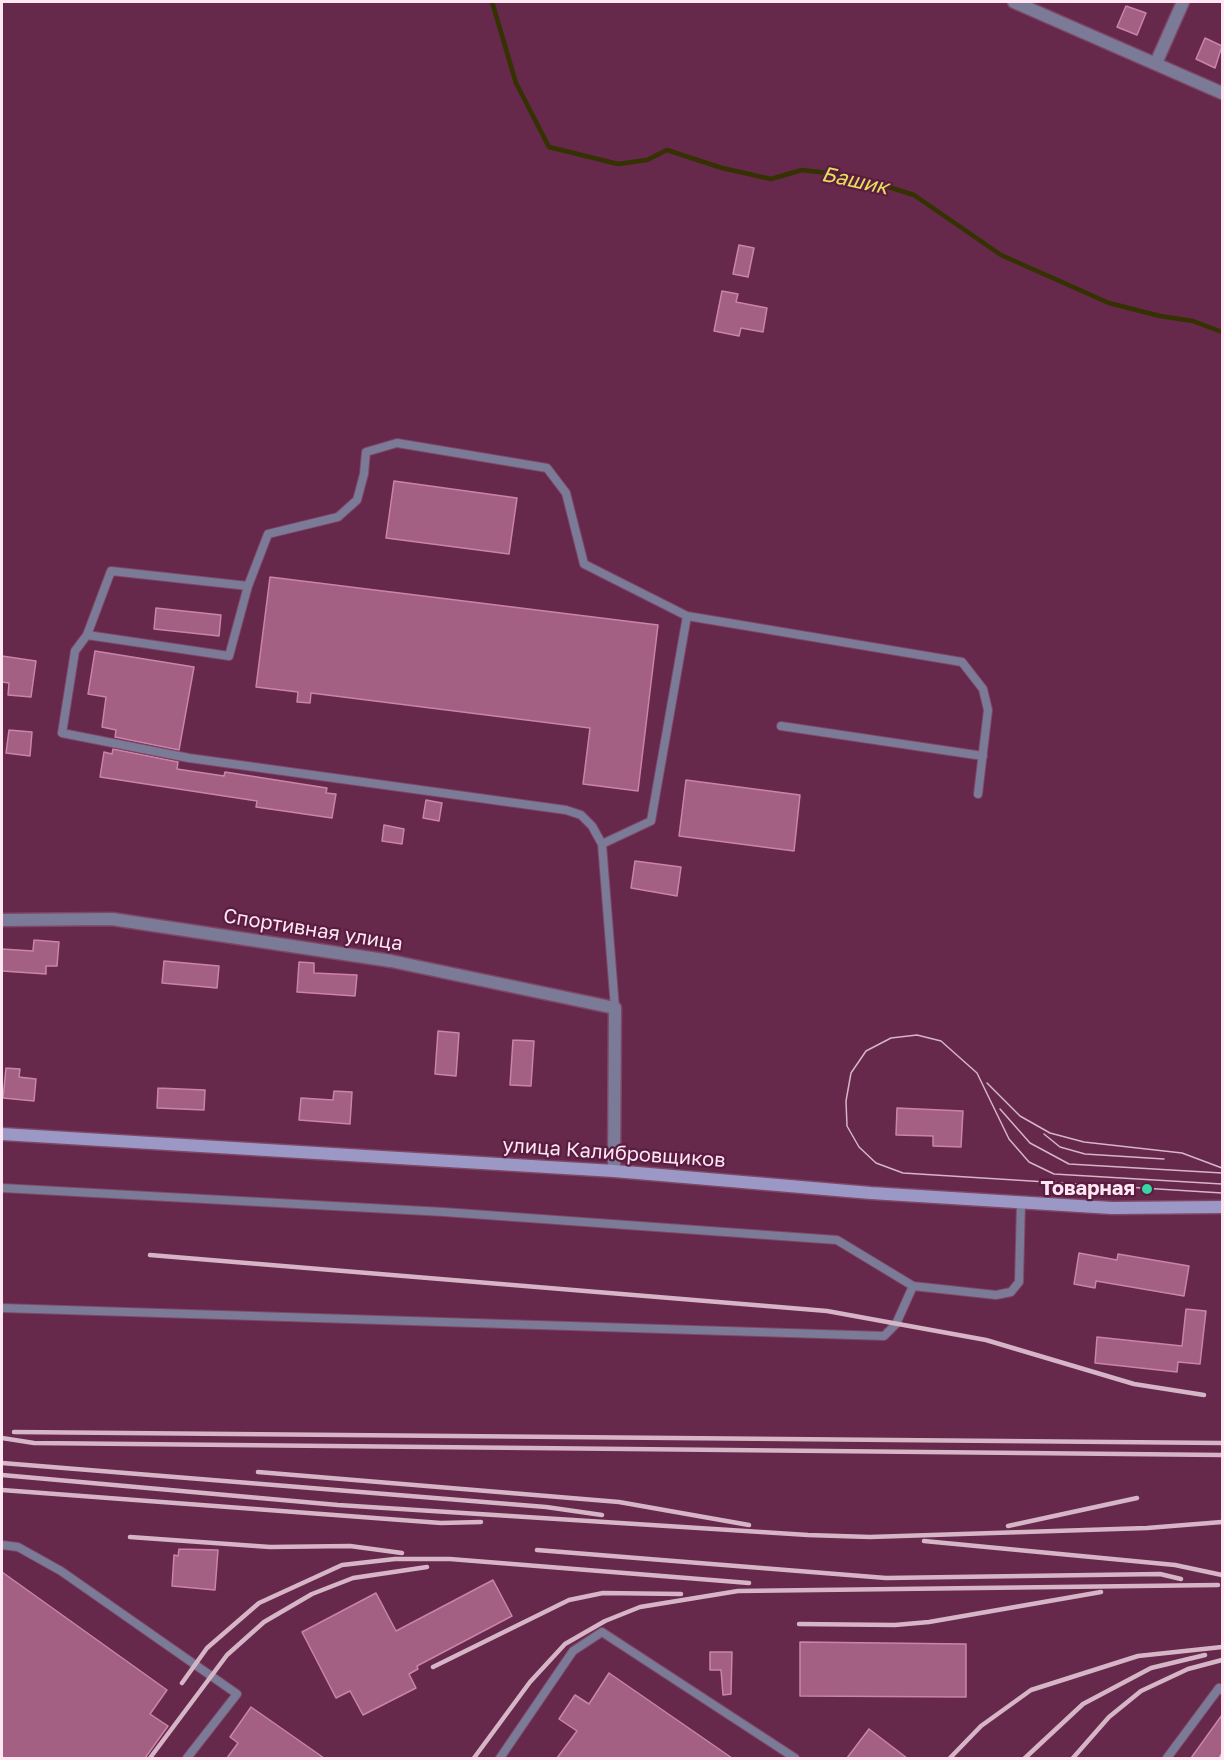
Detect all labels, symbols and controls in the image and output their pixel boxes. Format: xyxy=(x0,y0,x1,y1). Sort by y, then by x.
water label: Башик xyxy=(819,162,891,200)
street label: Спортивная улица xyxy=(221,904,405,956)
street label: улица Калибровщиков xyxy=(502,1133,726,1173)
place label: Товарная xyxy=(1041,1177,1135,1201)
marker: Товарная xyxy=(1140,1182,1154,1196)

